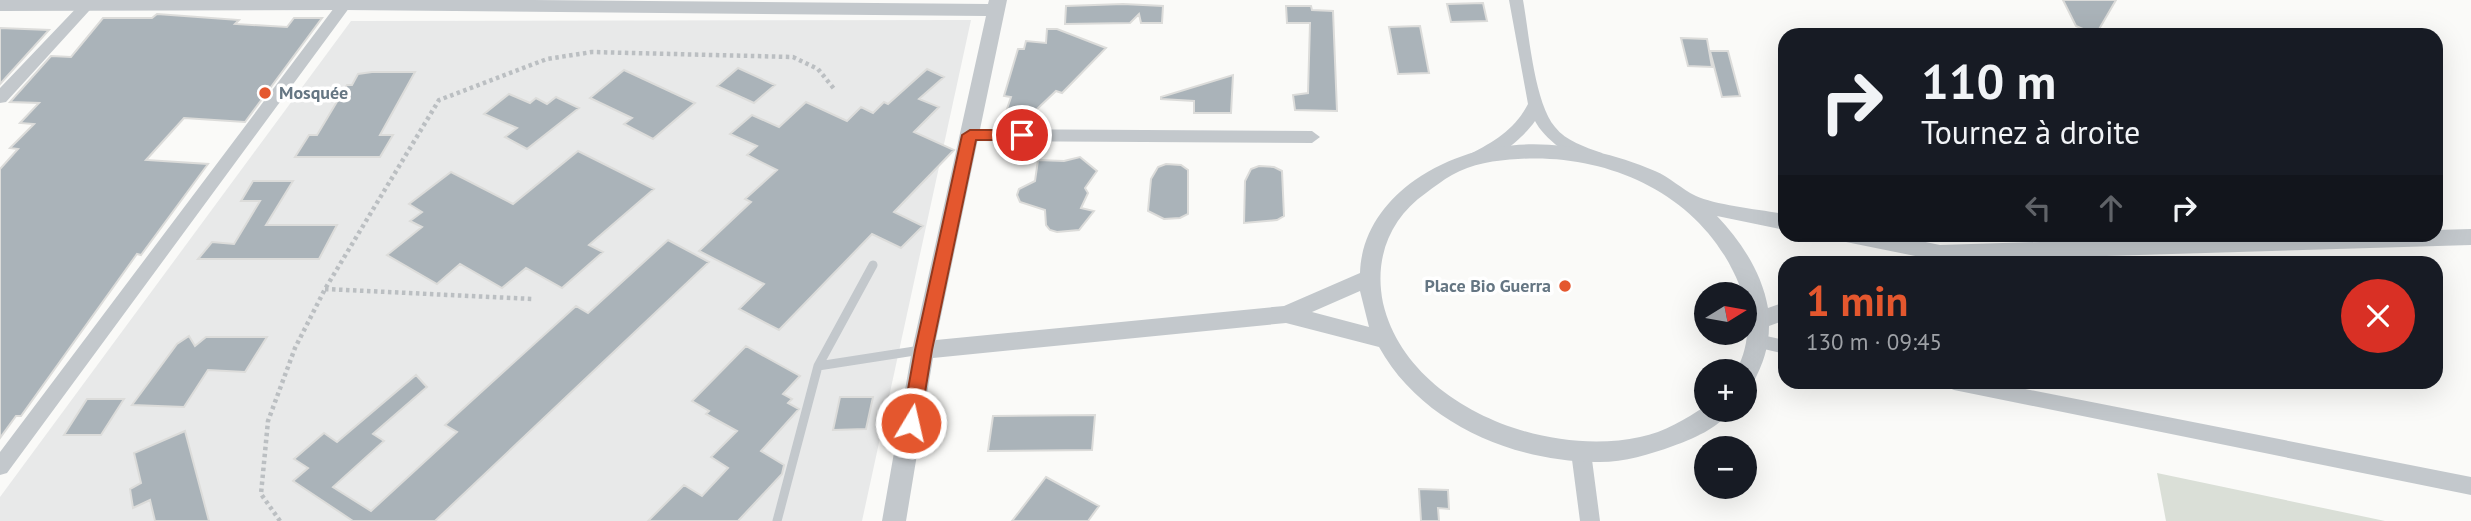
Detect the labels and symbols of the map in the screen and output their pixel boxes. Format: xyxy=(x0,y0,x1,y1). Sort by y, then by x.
place label: Mosquée xyxy=(279,81,348,104)
marker: Mosquée xyxy=(257,85,273,101)
pin xyxy=(992,105,1052,165)
place label: Place Bio Guerra xyxy=(1424,274,1551,297)
marker: Place Bio Guerra xyxy=(1557,278,1573,294)
north arrow xyxy=(1694,282,1757,345)
position arrow xyxy=(874,386,948,460)

